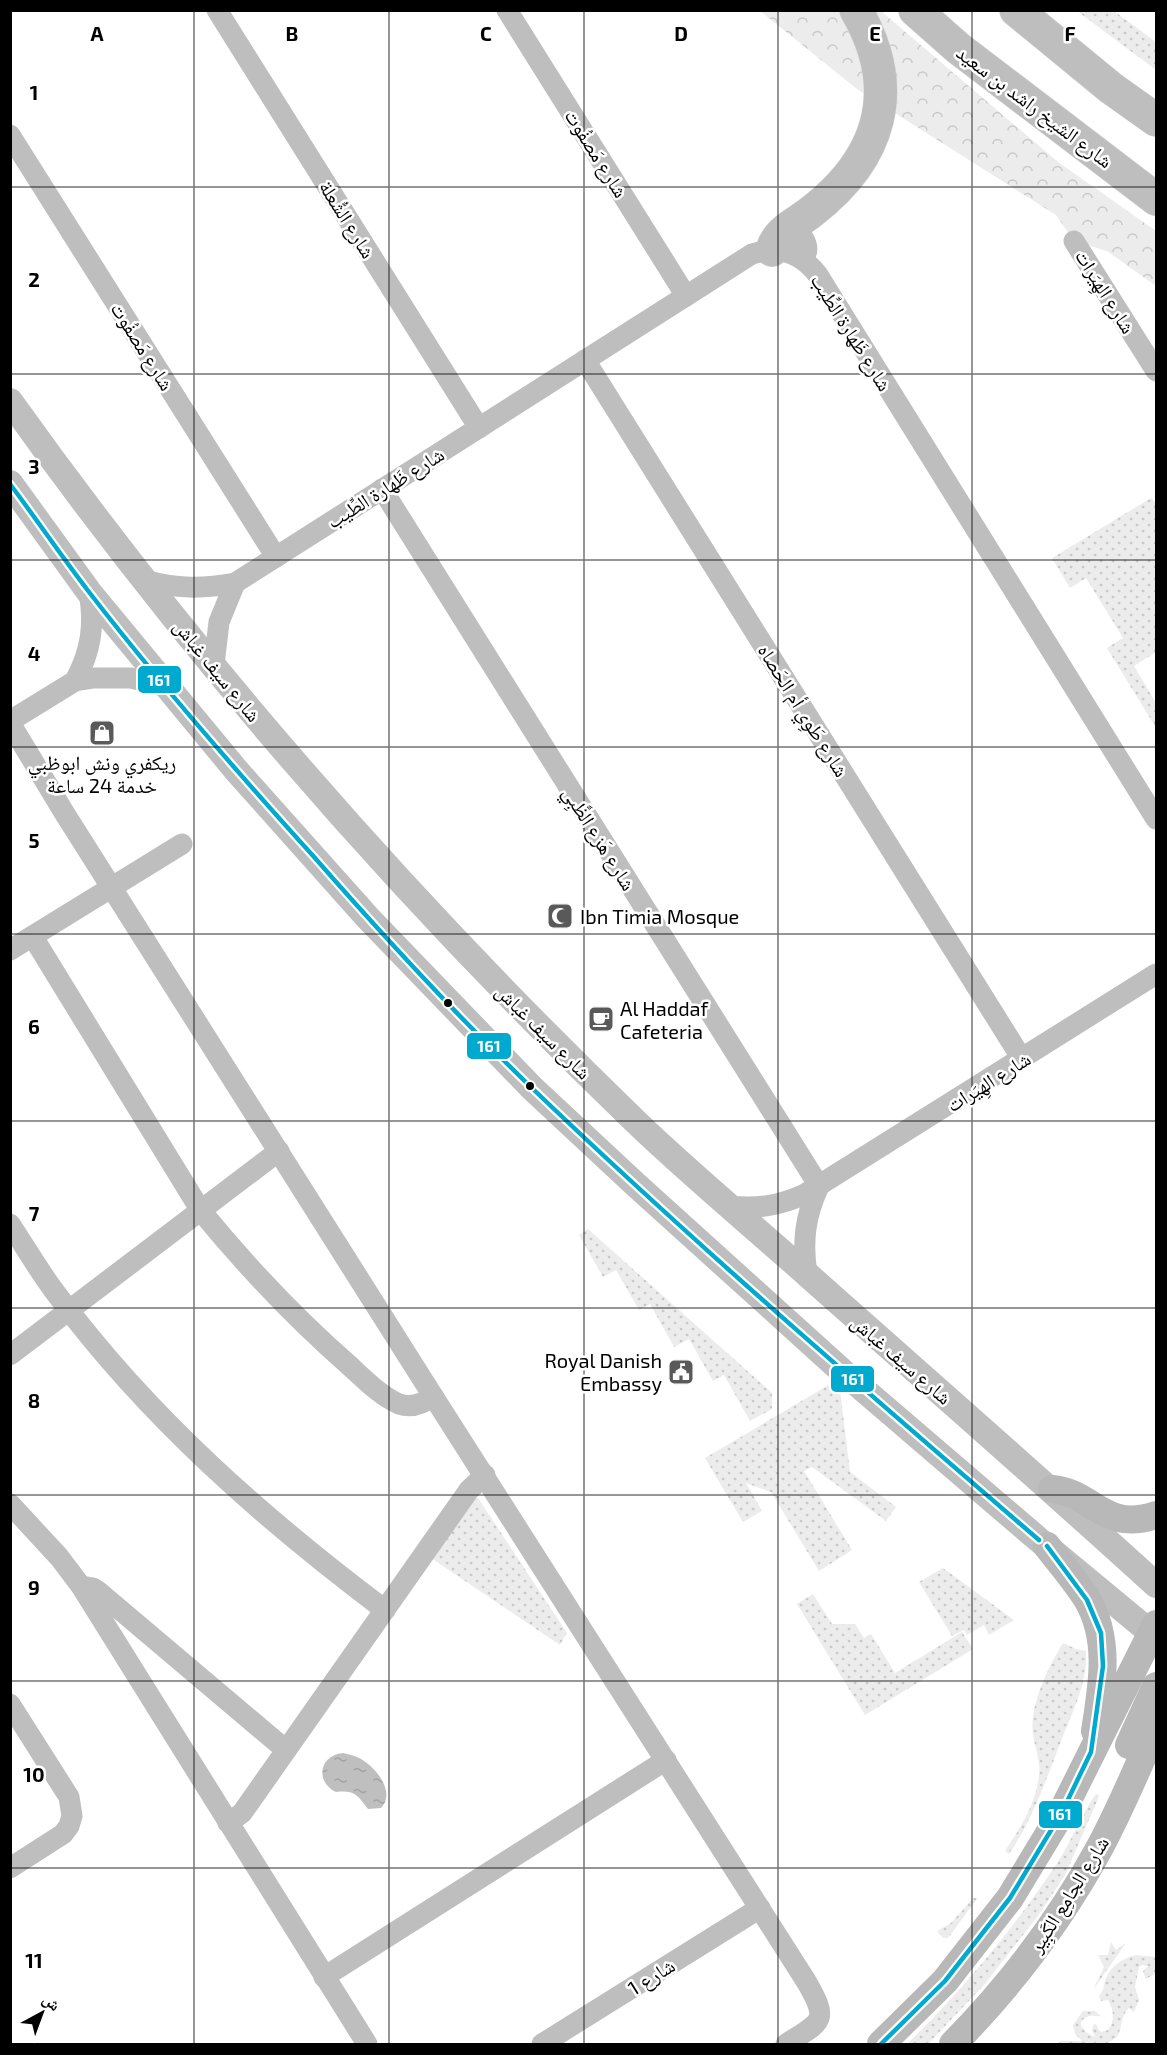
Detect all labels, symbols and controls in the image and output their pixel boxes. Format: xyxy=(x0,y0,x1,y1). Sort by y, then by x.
text: A xyxy=(90,21,104,45)
text: B xyxy=(286,21,298,45)
text: C xyxy=(480,21,492,45)
text: D xyxy=(674,21,688,45)
text: E xyxy=(869,21,881,45)
text: F xyxy=(1064,21,1076,45)
street label: شارع الشيخ راشد بن سعيد xyxy=(951,40,1118,174)
text: 1 xyxy=(30,80,38,104)
street label: شارع مَصفُوت xyxy=(559,104,634,203)
street label: شارع الشُّعلة xyxy=(313,176,381,263)
street label: شارع الهِيَرات xyxy=(1067,245,1141,340)
text: 2 xyxy=(28,267,40,291)
street label: شارع ظَهارة الطِّيب xyxy=(805,269,898,396)
street label: شارع مَصفُوت xyxy=(105,297,180,396)
street label: شارع ظَهارة الطِّيب xyxy=(322,441,449,534)
text: 3 xyxy=(28,454,40,478)
street label: شارع سيف غباش xyxy=(168,614,267,727)
street label: شارع طَوِي أم الحَصاه xyxy=(749,639,854,783)
text: 4 xyxy=(28,641,41,665)
line badge: 161 xyxy=(137,665,182,694)
text: 161 xyxy=(147,670,171,689)
shop icon: ريكفري ونش ابوظبي خدمة 24 ساعة xyxy=(87,718,117,748)
place label: ريكفري ونش ابوظبي خدمة 24 ساعة xyxy=(28,750,176,797)
street label: شارع هَزع الظَّبِي xyxy=(554,781,642,897)
text: 5 xyxy=(28,828,40,852)
mosque icon: Ibn Timia Mosque xyxy=(545,901,575,931)
place label: Ibn Timia Mosque xyxy=(580,904,739,928)
street label: شارع سيف غباش xyxy=(490,978,597,1085)
place label: Al Haddaf Cafeteria xyxy=(620,996,709,1043)
unlabelled marker xyxy=(442,997,454,1009)
cafe icon: Al Haddaf Cafeteria xyxy=(586,1004,616,1034)
text: 6 xyxy=(28,1014,40,1038)
line badge: 161 xyxy=(466,1032,512,1060)
text: 161 xyxy=(477,1036,501,1055)
street label: شارع الهِيَرات xyxy=(942,1046,1037,1120)
unlabelled marker xyxy=(524,1080,536,1092)
text: 7 xyxy=(29,1201,40,1225)
street label: شارع سيف غباش xyxy=(846,1309,957,1411)
place label: Royal Danish Embassy xyxy=(545,1348,662,1395)
public building icon: Royal Danish Embassy xyxy=(666,1357,696,1387)
line badge: 161 xyxy=(830,1365,875,1393)
text: 161 xyxy=(841,1369,865,1388)
text: 8 xyxy=(28,1388,40,1412)
text: 9 xyxy=(28,1575,40,1599)
text: 10 xyxy=(23,1762,45,1786)
line badge: 161 xyxy=(1038,1800,1083,1829)
text: 161 xyxy=(1048,1804,1072,1823)
street label: شارع الجامِع الكَبِير xyxy=(1022,1832,1117,1959)
text: 11 xyxy=(25,1948,43,1972)
street label: شارع 1 xyxy=(623,1952,680,2001)
north arrow xyxy=(12,1983,72,2043)
text: ش xyxy=(39,1989,65,2015)

